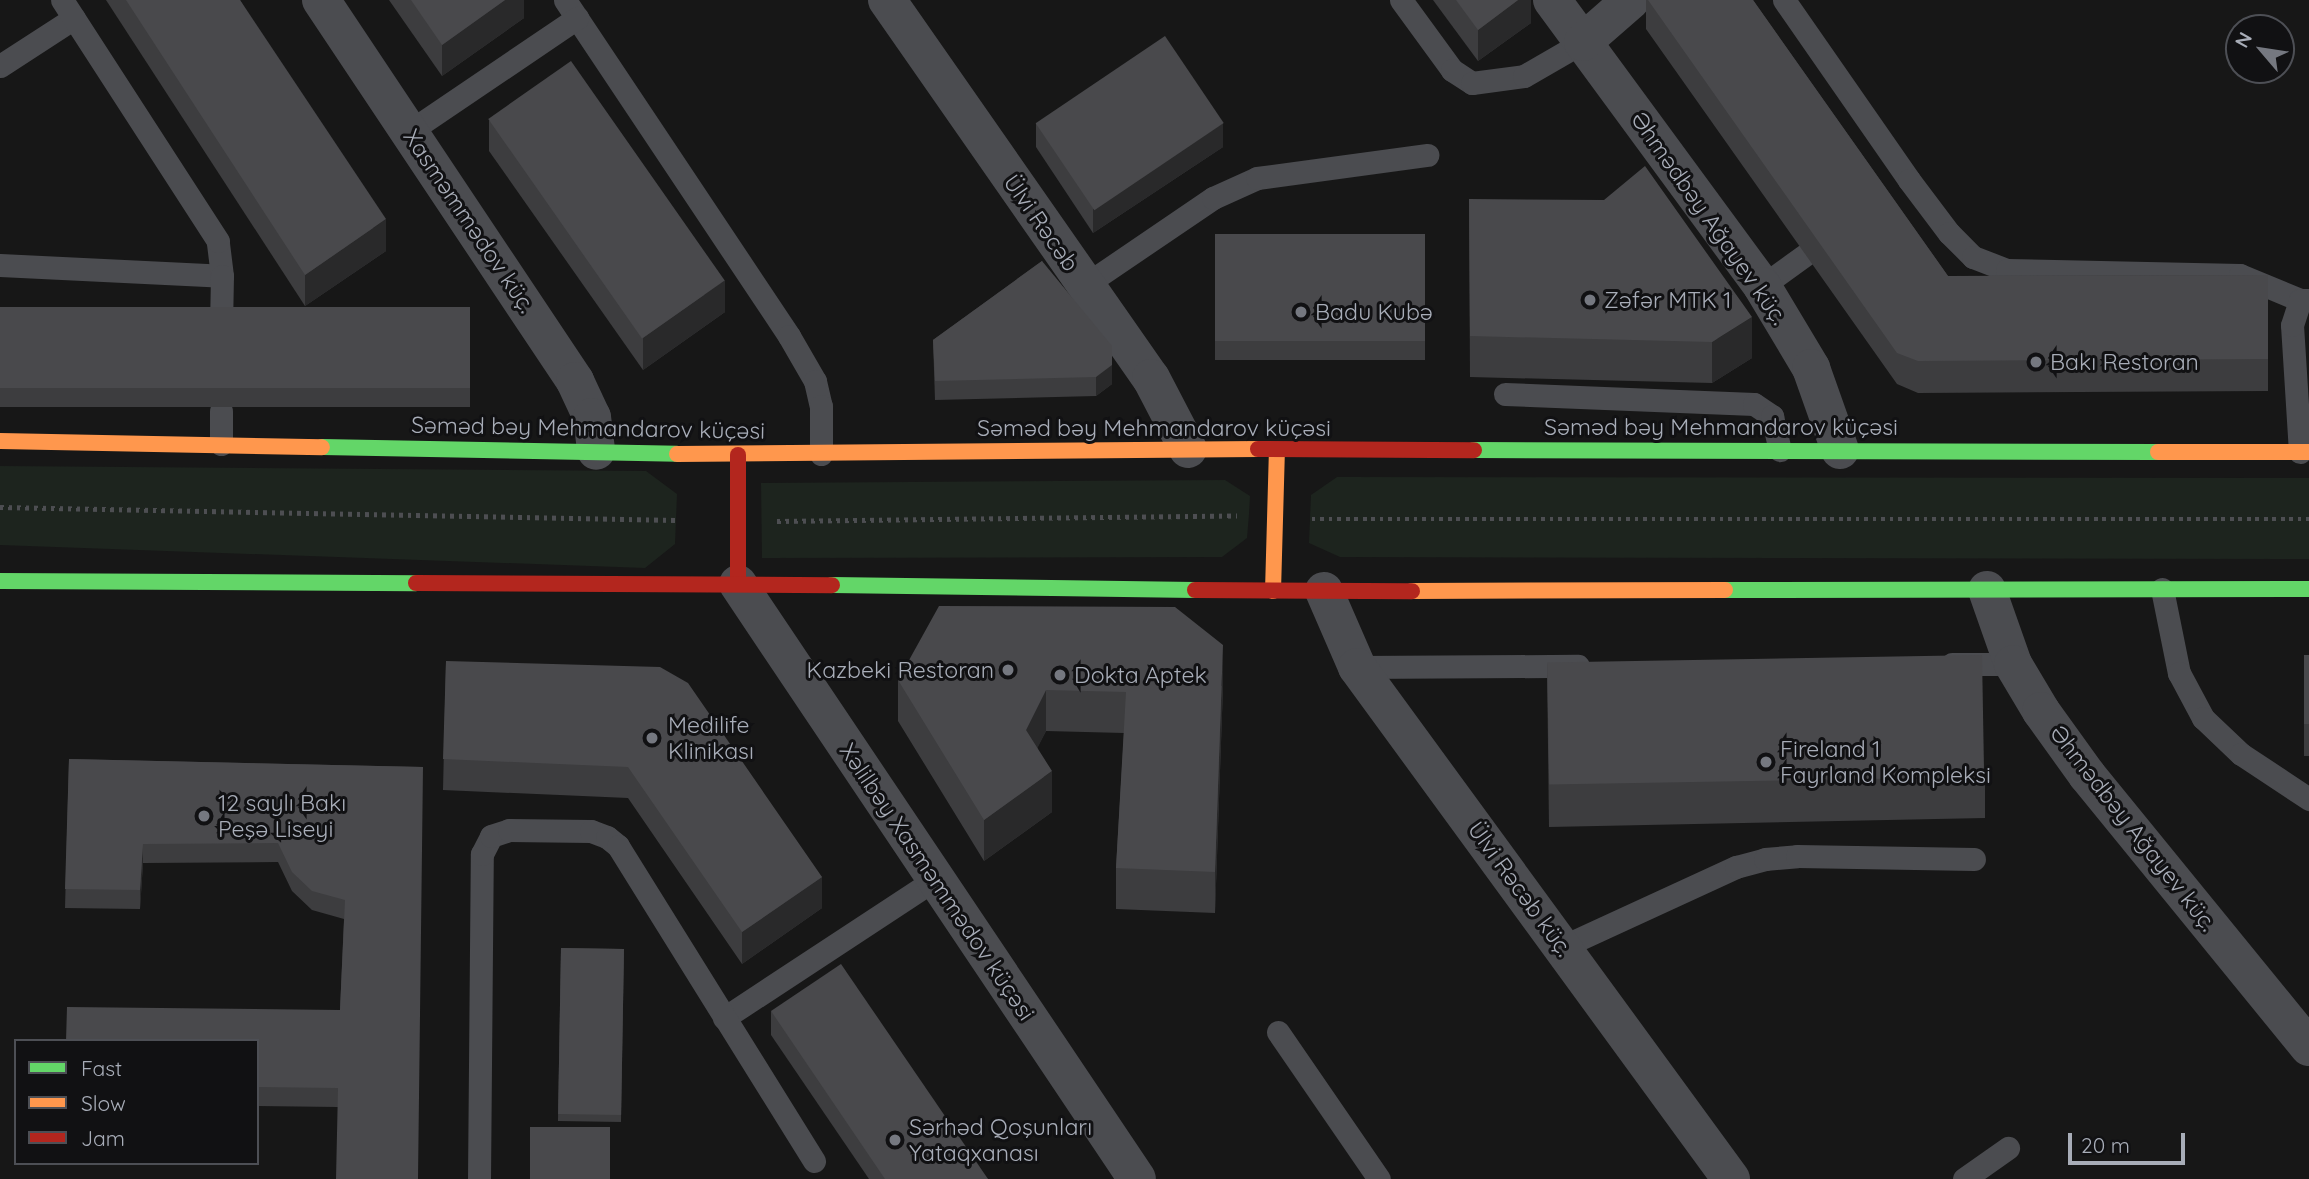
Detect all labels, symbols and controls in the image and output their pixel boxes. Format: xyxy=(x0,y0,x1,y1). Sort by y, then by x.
north arrow xyxy=(2225,14,2295,84)
text: N xyxy=(2230,28,2257,52)
street label: Əhmədbəy Ağayev küç. xyxy=(1625,106,1793,330)
street label: Xasməmmədov küç. xyxy=(397,124,541,318)
street label: Ülvi Rəcəb xyxy=(998,169,1084,277)
place label: Zəfər MTK 1 xyxy=(1604,286,1731,314)
marker: Zəfər MTK 1 xyxy=(1582,292,1598,308)
place label: Badu Kubə xyxy=(1315,298,1433,326)
marker: Badu Kubə xyxy=(1293,304,1309,320)
place label: Bakı Restoran xyxy=(2050,348,2199,376)
marker: Bakı Restoran xyxy=(2028,354,2044,370)
street label: Səməd bəy Mehmandarov küçəsi xyxy=(411,411,765,445)
street label: Səməd bəy Mehmandarov küçəsi xyxy=(1544,413,1898,441)
street label: Səməd bəy Mehmandarov küçəsi xyxy=(977,414,1331,442)
place label: Kazbeki Restoran xyxy=(807,656,994,684)
place label: Dokta Aptek xyxy=(1074,661,1207,689)
marker: Kazbeki Restoran xyxy=(1000,662,1016,678)
marker: Dokta Aptek xyxy=(1052,667,1068,683)
place label: Medilife Klinikası xyxy=(668,711,754,765)
street label: Əhmədbəy Ağayev küç. xyxy=(2044,720,2222,936)
marker: Medilife Klinikası xyxy=(642,728,662,748)
place label: Fireland 1 Fayrland Kompleksi xyxy=(1780,735,1991,789)
street label: Xəlilbəy Xasməmmədov küçəsi xyxy=(834,738,1040,1026)
marker: Fireland 1 Fayrland Kompleksi xyxy=(1758,754,1774,770)
place label: 12 saylı Bakı Peşə Liseyi xyxy=(218,789,346,843)
marker: 12 saylı Bakı Peşə Liseyi xyxy=(196,808,212,824)
street label: Ülvi Rəcəb küç. xyxy=(1462,816,1578,962)
legend xyxy=(14,1039,259,1165)
text: Fast xyxy=(81,1055,122,1081)
text: Slow xyxy=(81,1090,126,1116)
place label: Sərhəd Qoşunları Yataqxanası xyxy=(909,1113,1092,1167)
scale bar xyxy=(2071,1120,2188,1164)
text: Jam xyxy=(81,1125,125,1151)
marker: Sərhəd Qoşunları Yataqxanası xyxy=(887,1132,903,1148)
text: 20 m xyxy=(2081,1132,2130,1158)

